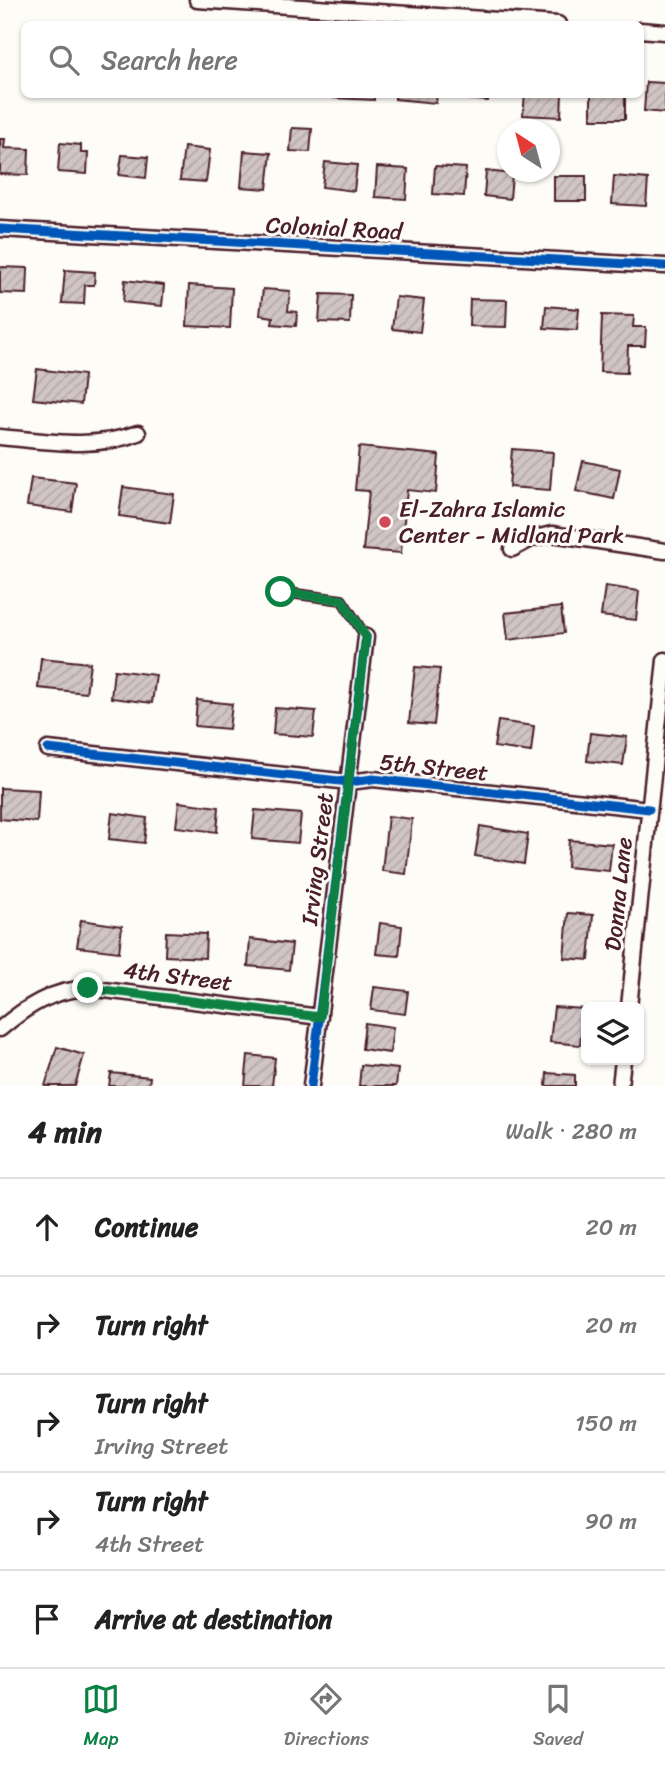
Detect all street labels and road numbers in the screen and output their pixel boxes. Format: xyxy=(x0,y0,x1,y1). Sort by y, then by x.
street label: Colonial Road xyxy=(265,204,405,253)
street label: 5th Street xyxy=(378,741,490,794)
street label: Irving Street xyxy=(289,790,346,929)
street label: Donna Lane xyxy=(592,835,645,953)
street label: 4th Street xyxy=(121,949,235,1004)

